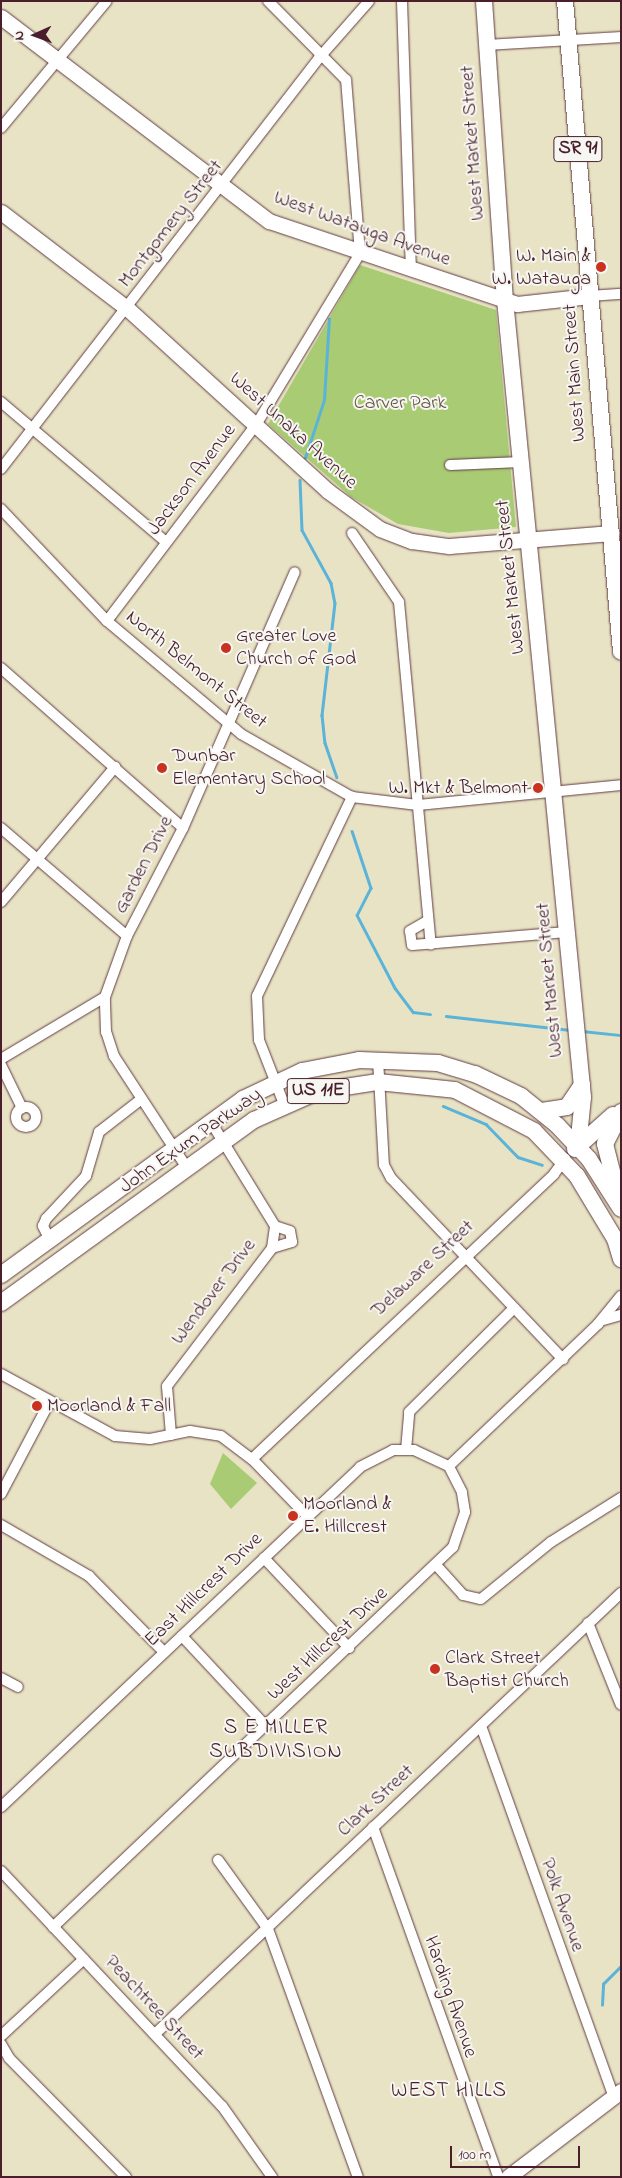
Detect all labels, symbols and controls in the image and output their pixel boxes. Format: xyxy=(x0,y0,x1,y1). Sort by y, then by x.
north arrow xyxy=(10,10,60,60)
text: N xyxy=(9,30,30,41)
street label: West Market Street xyxy=(456,65,490,221)
road number: SR 91 xyxy=(553,132,603,166)
street label: Montgomery Street xyxy=(114,155,228,293)
street label: West Watauga Avenue xyxy=(270,186,454,272)
place label: W. Main & W. Watauga xyxy=(491,244,591,291)
marker: W. Main & W. Watauga xyxy=(595,261,607,273)
street label: West Main Street xyxy=(558,303,592,443)
street label: West Unaka Avenue xyxy=(224,367,362,495)
park label: Carver Park xyxy=(354,391,446,415)
street label: Jackson Avenue xyxy=(142,419,242,541)
street label: West Market Street xyxy=(491,499,531,655)
street label: North Belmont Street xyxy=(120,606,272,734)
place label: Greater Love Church of God xyxy=(236,624,356,671)
marker: Greater Love Church of God xyxy=(220,642,232,654)
place label: Dunbar Elementary School xyxy=(172,744,325,791)
marker: Dunbar Elementary School xyxy=(156,762,168,774)
place label: W. Mkt & Belmont xyxy=(388,776,528,800)
marker: W. Mkt & Belmont xyxy=(532,782,544,794)
street label: Garden Drive xyxy=(109,812,179,918)
street label: West Market Street xyxy=(531,902,569,1058)
road number: US 11E xyxy=(286,1074,350,1108)
street label: John Exum Parkway xyxy=(115,1083,267,1199)
street label: Delaware Street xyxy=(366,1215,480,1323)
street label: Wendover Drive xyxy=(166,1234,262,1350)
place label: Moorland & Fall xyxy=(47,1394,171,1418)
marker: Moorland & Fall xyxy=(31,1400,43,1412)
place label: Moorland & E. Hillcrest xyxy=(303,1492,392,1539)
marker: Moorland & E. Hillcrest xyxy=(287,1510,299,1522)
street label: East Hillcrest Drive xyxy=(140,1528,268,1652)
street label: West Hillcrest Drive xyxy=(263,1582,393,1706)
place label: Clark Street Baptist Church xyxy=(445,1646,569,1693)
marker: Clark Street Baptist Church xyxy=(429,1663,441,1675)
district label: S E MILLER SUBDIVISION xyxy=(208,1715,344,1765)
street label: Clark Street xyxy=(333,1760,419,1842)
street label: Polk Avenue xyxy=(535,1855,589,1955)
street label: Harding Avenue xyxy=(418,1933,482,2061)
street label: Peachtree Street xyxy=(99,1951,209,2065)
district label: WEST HILLS xyxy=(390,2078,508,2104)
scale bar xyxy=(452,2136,582,2168)
text: 100 m xyxy=(458,2144,491,2166)

